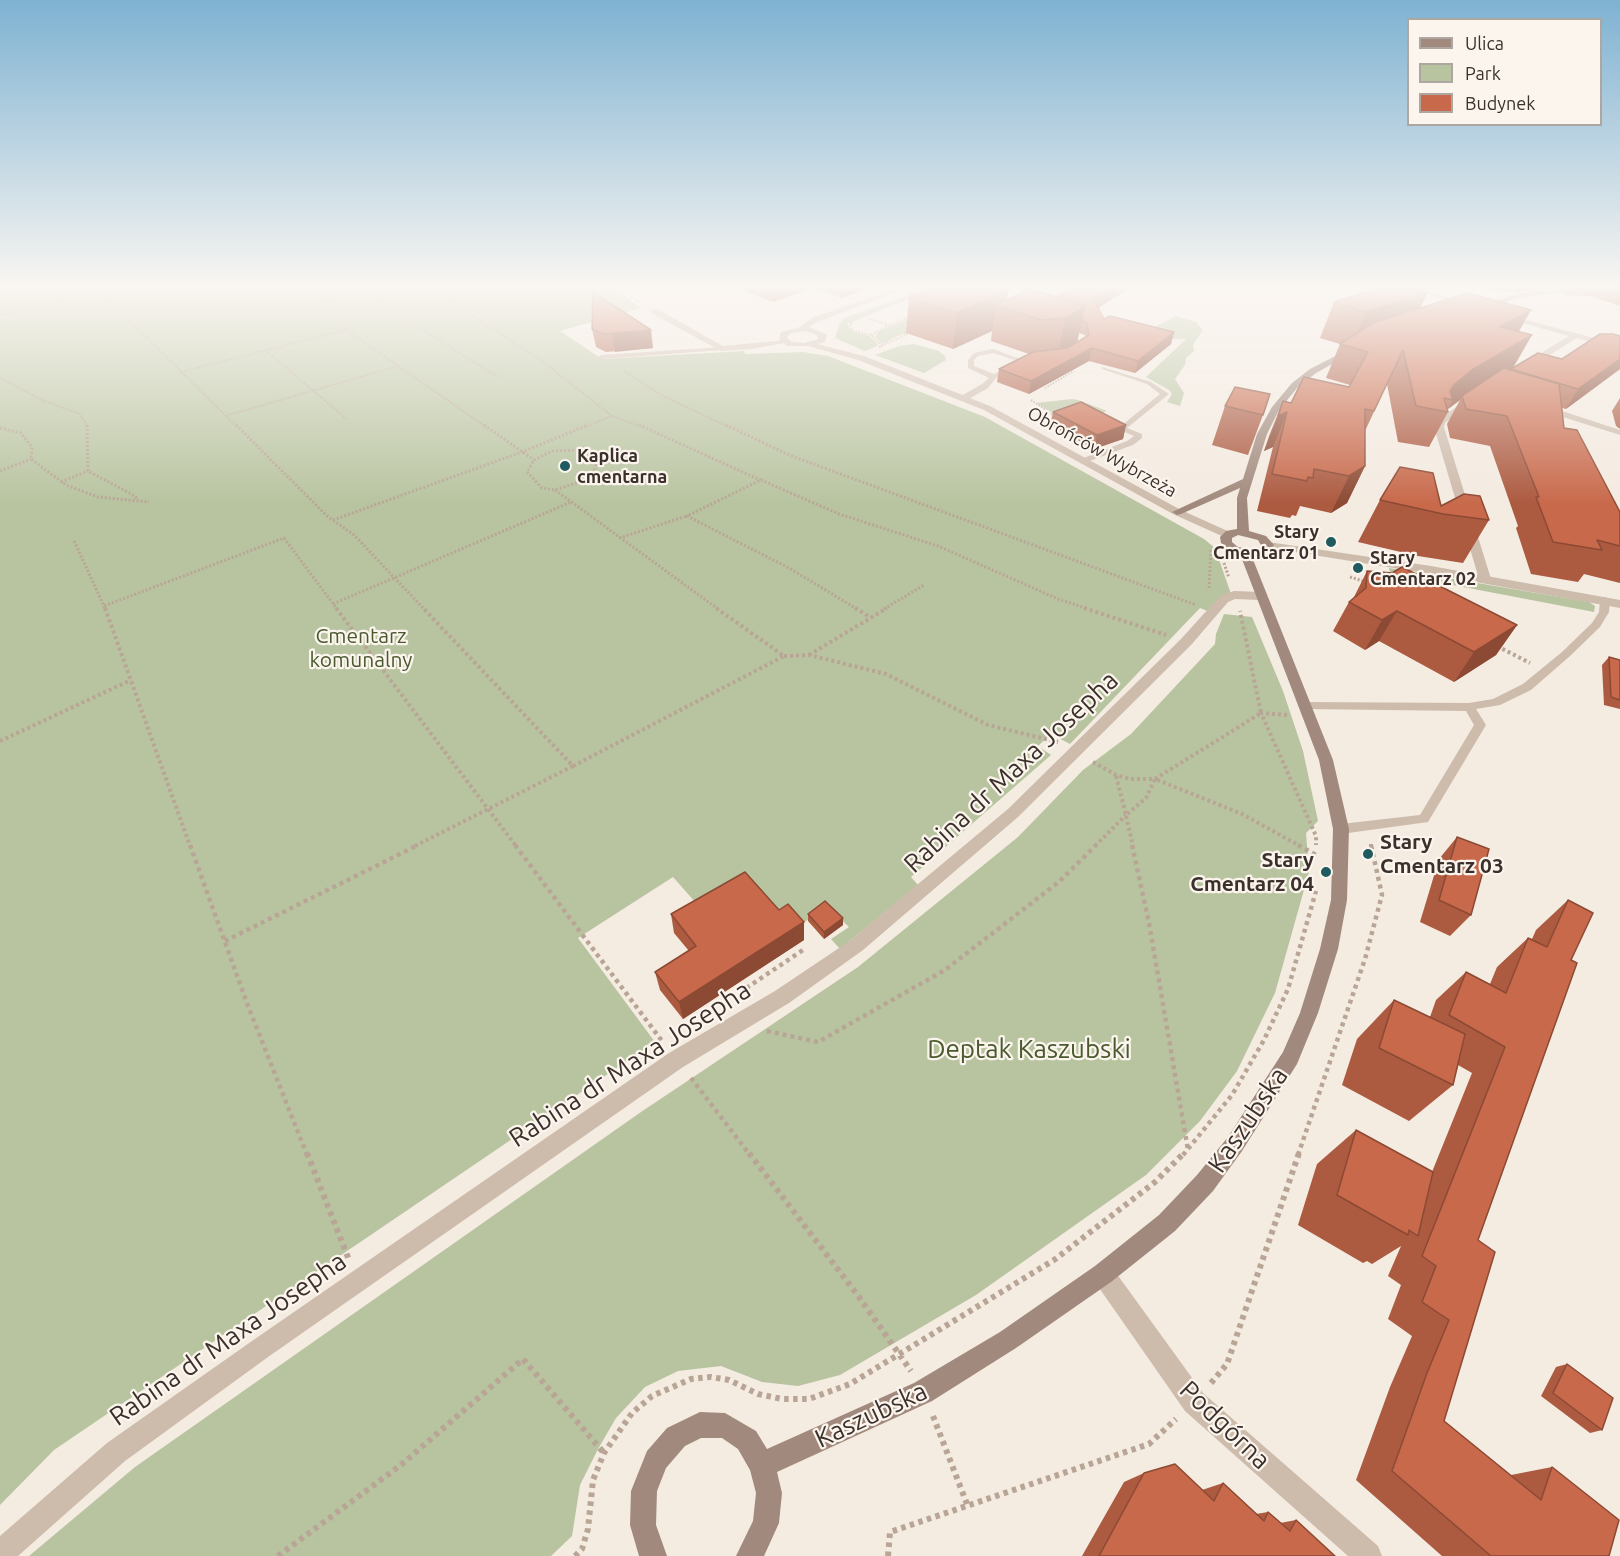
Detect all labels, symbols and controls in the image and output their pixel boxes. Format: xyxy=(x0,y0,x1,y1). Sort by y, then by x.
legend xyxy=(1407,18,1602,126)
text: Ulica xyxy=(1465,33,1504,53)
text: Park xyxy=(1465,63,1501,83)
text: Budynek xyxy=(1465,93,1535,113)
street label: Obrońców Wybrzeża xyxy=(1024,402,1180,502)
place label: Kaplica cmentarna xyxy=(577,445,667,488)
marker: Kaplica cmentarna xyxy=(558,459,572,473)
place label: Stary Cmentarz 01 xyxy=(1213,521,1319,564)
marker: Stary Cmentarz 01 xyxy=(1324,535,1338,549)
place label: Stary Cmentarz 02 xyxy=(1370,547,1476,590)
marker: Stary Cmentarz 02 xyxy=(1351,561,1365,575)
park label: Cmentarz komunalny xyxy=(310,623,412,673)
street label: Rabina dr Maxa Josepha xyxy=(897,665,1125,879)
place label: Stary Cmentarz 03 xyxy=(1380,829,1504,879)
place label: Stary Cmentarz 04 xyxy=(1190,847,1314,897)
marker: Stary Cmentarz 03 xyxy=(1361,847,1375,861)
marker: Stary Cmentarz 04 xyxy=(1319,865,1333,879)
street label: Rabina dr Maxa Josepha xyxy=(503,974,757,1154)
park label: Deptak Kaszubski xyxy=(927,1033,1131,1065)
street label: Kaszubska xyxy=(1201,1061,1295,1179)
street label: Rabina dr Maxa Josepha xyxy=(104,1245,352,1433)
street label: Podgórna xyxy=(1173,1374,1277,1476)
street label: Kaszubska xyxy=(810,1375,932,1455)

